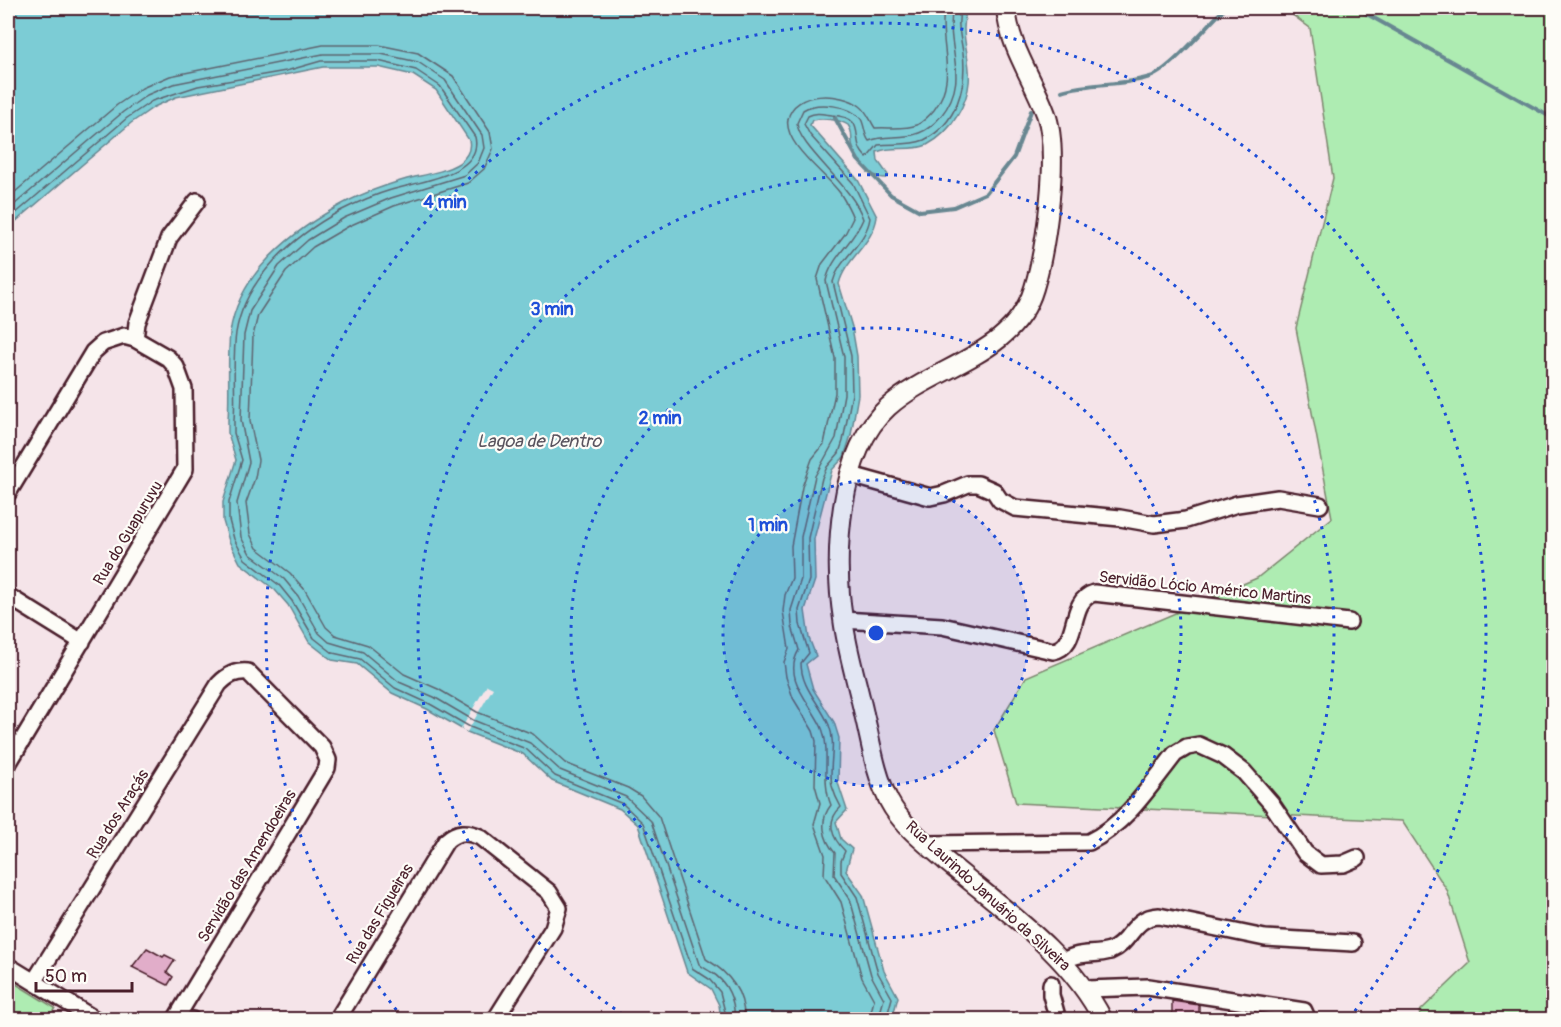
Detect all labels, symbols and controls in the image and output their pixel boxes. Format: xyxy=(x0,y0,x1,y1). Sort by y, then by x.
text: 4 min xyxy=(423,191,467,214)
text: 3 min xyxy=(530,298,574,321)
text: 2 min xyxy=(638,407,682,430)
water label: Lagoa de Dentro xyxy=(477,430,602,453)
street label: Rua do Guapuruvu xyxy=(89,477,167,589)
text: 1 min xyxy=(748,514,788,537)
street label: Servidão Lócio Américo Martins xyxy=(1098,567,1312,609)
centre of rings xyxy=(866,623,886,643)
street label: Rua dos Araçás xyxy=(83,766,153,862)
street label: Servidão das Amendoeiras xyxy=(193,786,301,946)
street label: Rua Laurindo Januário da Silveira xyxy=(901,817,1075,975)
street label: Rua das Figueiras xyxy=(342,860,418,968)
scale bar xyxy=(36,955,132,993)
text: 50 m xyxy=(45,965,87,988)

